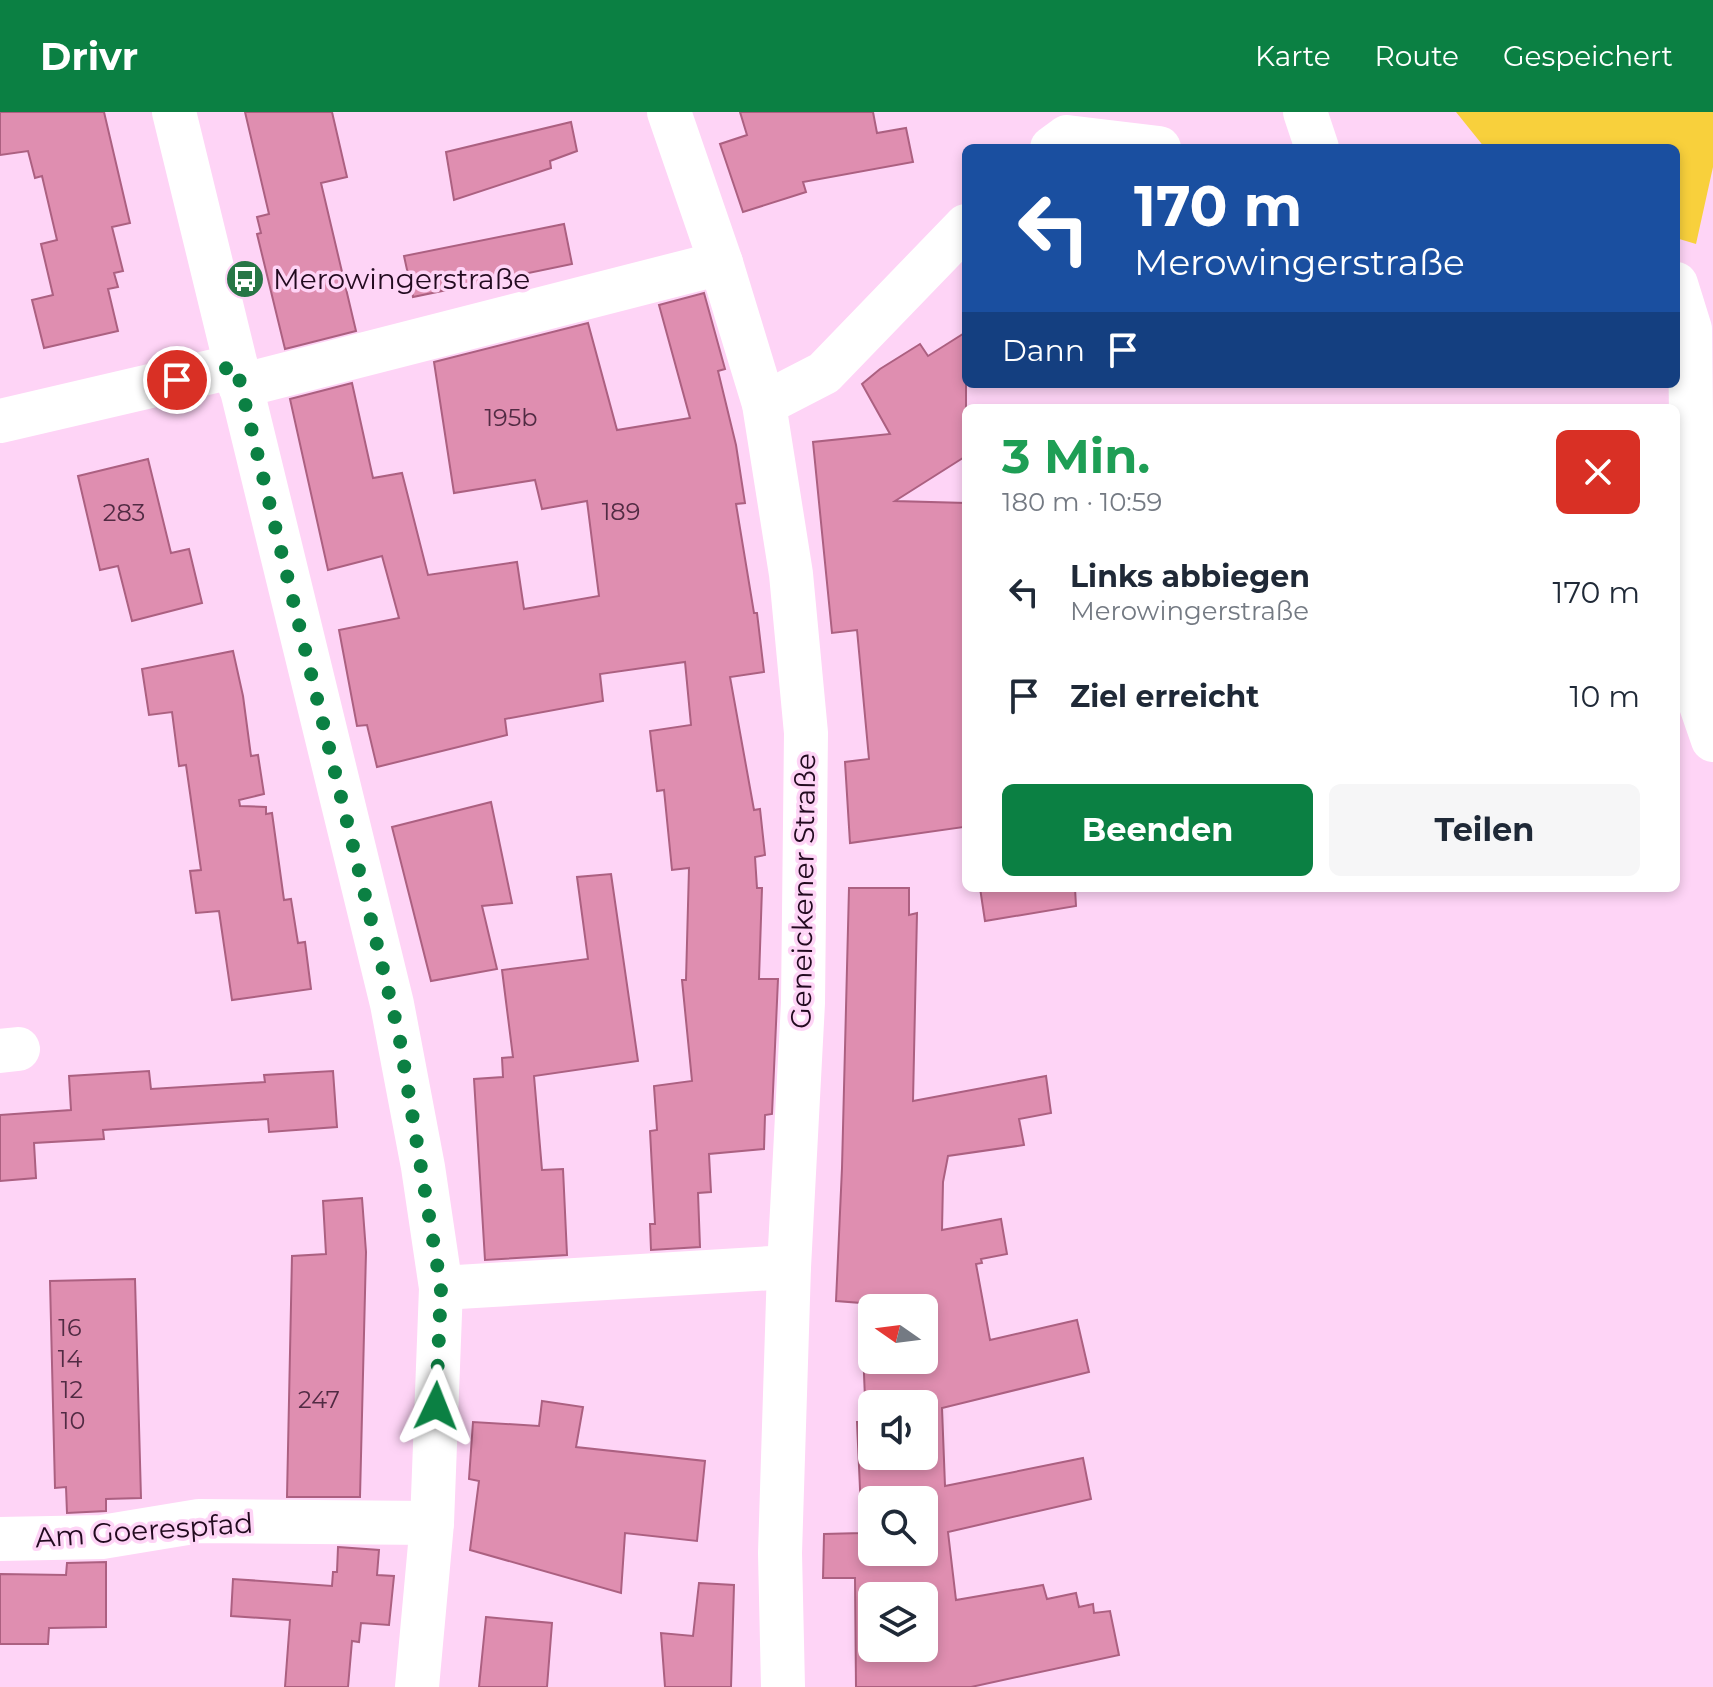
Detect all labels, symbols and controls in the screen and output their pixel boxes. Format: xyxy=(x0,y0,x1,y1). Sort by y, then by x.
text: Drivr xyxy=(40,33,138,80)
text: Karte xyxy=(1255,39,1331,73)
text: Route xyxy=(1375,39,1459,73)
text: Gespeichert xyxy=(1503,39,1673,73)
text: 170 m xyxy=(1134,172,1302,240)
icon: left xyxy=(1002,176,1106,280)
text: Merowingerstraße xyxy=(1134,240,1465,284)
bus stop icon: Merowingerstraße xyxy=(224,258,266,300)
place label: Merowingerstraße xyxy=(273,262,530,296)
icon: arrive xyxy=(1101,328,1145,372)
text: Dann xyxy=(1002,332,1085,369)
pin xyxy=(143,346,211,414)
icon: arrive xyxy=(155,358,199,402)
house number: 195b xyxy=(484,403,538,432)
text: 3 Min. xyxy=(1002,427,1150,485)
button: close xyxy=(1556,430,1640,514)
text: 180 m · 10:59 xyxy=(1002,486,1162,518)
house number: 189 xyxy=(602,497,640,526)
house number: 283 xyxy=(103,498,145,527)
text: Links abbiegen xyxy=(1070,558,1310,595)
icon: left xyxy=(1002,570,1046,614)
text: 170 m xyxy=(1553,574,1640,611)
text: Merowingerstraße xyxy=(1070,595,1309,627)
icon: arrive xyxy=(1002,674,1046,718)
text: Ziel erreicht xyxy=(1070,678,1259,715)
text: 10 m xyxy=(1570,678,1640,715)
street label: Geneickener Straße xyxy=(784,753,822,1029)
button: Beenden xyxy=(1002,784,1313,876)
button: Teilen xyxy=(1329,784,1640,876)
north arrow xyxy=(858,1294,938,1374)
map controls xyxy=(858,1294,938,1662)
house number: 16 xyxy=(58,1313,82,1342)
house number: 14 xyxy=(58,1344,82,1373)
position arrow xyxy=(394,1364,478,1448)
house number: 12 xyxy=(61,1375,83,1404)
house number: 247 xyxy=(298,1385,340,1414)
button: sound xyxy=(858,1390,938,1470)
house number: 10 xyxy=(61,1406,85,1435)
button: search xyxy=(858,1486,938,1566)
street label: Am Goerespfad xyxy=(34,1505,254,1555)
button: layers xyxy=(858,1582,938,1662)

